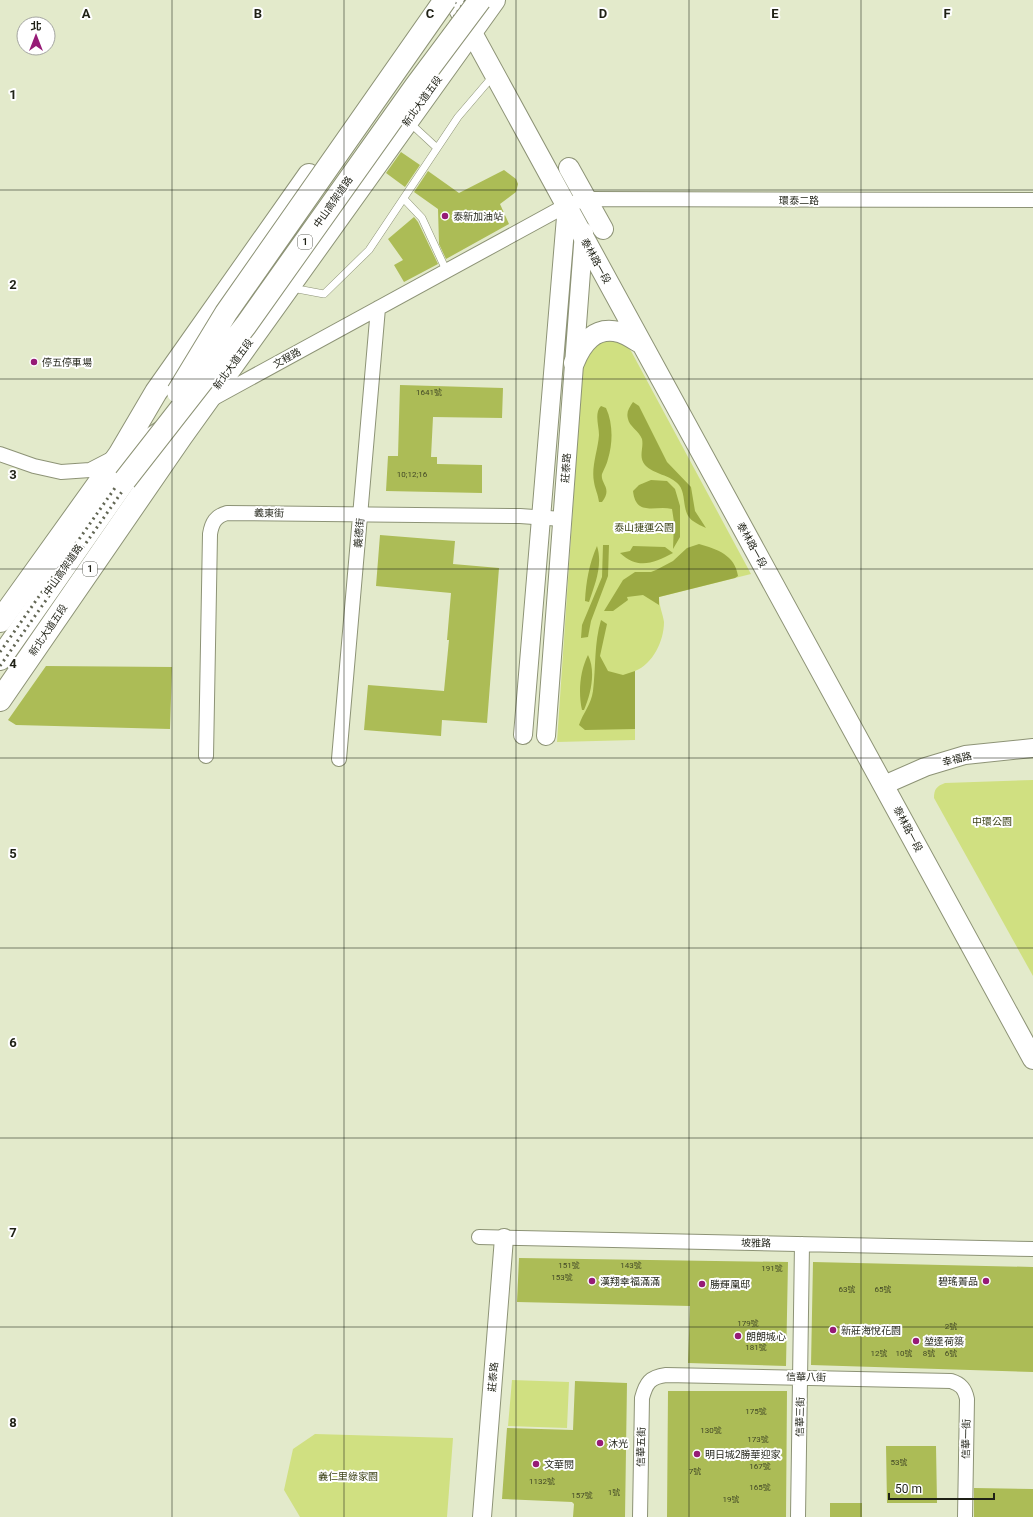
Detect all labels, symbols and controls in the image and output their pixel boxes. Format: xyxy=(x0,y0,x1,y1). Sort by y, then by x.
text: A xyxy=(82,6,91,21)
text: B xyxy=(254,6,262,21)
text: C xyxy=(426,6,435,21)
text: D xyxy=(599,6,607,21)
text: E xyxy=(771,6,779,21)
text: F xyxy=(943,6,951,21)
north arrow xyxy=(16,16,56,56)
text: 北 xyxy=(31,20,42,33)
street label: 新北大道五段 xyxy=(400,73,444,129)
text: 1 xyxy=(9,87,17,102)
street label: 中山高架道路 xyxy=(311,174,355,230)
street label: 環泰二路 xyxy=(779,195,819,206)
marker: 泰新加油站 xyxy=(440,211,450,221)
place label: 泰新加油站 xyxy=(453,211,503,222)
road number: 1 xyxy=(298,235,312,249)
street label: 泰林路一段 xyxy=(579,236,613,286)
text: 2 xyxy=(9,277,17,292)
street label: 新北大道五段 xyxy=(211,336,255,392)
street label: 文程路 xyxy=(271,346,303,370)
marker: 停五停車場 xyxy=(29,357,39,367)
place label: 停五停車場 xyxy=(42,357,92,368)
house number: 1641號 xyxy=(416,388,442,397)
street label: 莊泰路 xyxy=(559,453,573,483)
text: 3 xyxy=(9,467,17,482)
house number: 10;12;16 xyxy=(397,470,428,479)
street label: 義東街 xyxy=(254,507,284,519)
street label: 義德街 xyxy=(352,518,366,548)
street label: 泰林路一段 xyxy=(735,520,769,570)
park label: 泰山捷運公園 xyxy=(614,522,674,533)
street label: 中山高架道路 xyxy=(41,542,85,598)
road number: 1 xyxy=(83,562,97,576)
street label: 新北大道五段 xyxy=(27,602,69,658)
text: 4 xyxy=(9,656,17,671)
street label: 幸福路 xyxy=(941,750,973,768)
street label: 泰林路一段 xyxy=(891,804,925,854)
park label: 中環公園 xyxy=(972,816,1012,827)
text: 5 xyxy=(9,846,17,861)
text: 6 xyxy=(9,1035,17,1050)
text: 7 xyxy=(9,1225,17,1240)
street label: 坡雅路 xyxy=(741,1237,771,1249)
house number: 151號 xyxy=(558,1261,580,1270)
house number: 143號 xyxy=(620,1261,642,1270)
house number: 191號 xyxy=(761,1264,783,1273)
house number: 153號 xyxy=(551,1273,573,1282)
marker: 漢翔幸福滿滿 xyxy=(587,1276,597,1286)
place label: 漢翔幸福滿滿 xyxy=(600,1276,660,1287)
place label: 碧瑤菁品 xyxy=(938,1276,978,1287)
marker: 碧瑤菁品 xyxy=(981,1276,991,1286)
marker: 勝輝凰邸 xyxy=(697,1279,707,1289)
place label: 勝輝凰邸 xyxy=(710,1279,750,1290)
house number: 63號 xyxy=(839,1285,856,1294)
house number: 65號 xyxy=(875,1285,892,1294)
house number: 179號 xyxy=(737,1319,759,1328)
house number: 2號 xyxy=(945,1322,957,1331)
marker: 新莊海悅花園 xyxy=(828,1325,838,1335)
place label: 新莊海悅花園 xyxy=(841,1325,901,1336)
marker: 朗朗城心 xyxy=(733,1331,743,1341)
place label: 朗朗城心 xyxy=(746,1331,786,1342)
marker: 堃達荷築 xyxy=(911,1336,921,1346)
place label: 堃達荷築 xyxy=(924,1336,964,1347)
house number: 181號 xyxy=(745,1343,767,1352)
house number: 12號 xyxy=(871,1349,888,1358)
house number: 10號 xyxy=(896,1349,913,1358)
house number: 8號 xyxy=(923,1349,935,1358)
house number: 6號 xyxy=(945,1349,957,1358)
street label: 莊泰路 xyxy=(486,1362,500,1392)
street label: 信華八街 xyxy=(786,1371,826,1383)
street label: 信華三街 xyxy=(794,1397,806,1437)
house number: 175號 xyxy=(745,1407,767,1416)
text: 8 xyxy=(9,1415,17,1430)
street label: 信華一街 xyxy=(960,1419,972,1459)
house number: 130號 xyxy=(700,1426,722,1435)
street label: 信華五街 xyxy=(635,1427,647,1467)
house number: 173號 xyxy=(747,1435,769,1444)
marker: 沐光 xyxy=(595,1438,605,1448)
place label: 沐光 xyxy=(608,1438,628,1449)
marker: 明日城2勝華迎家 xyxy=(692,1449,702,1459)
place label: 明日城2勝華迎家 xyxy=(705,1449,782,1460)
house number: 53號 xyxy=(891,1458,908,1467)
marker: 文華閱 xyxy=(531,1459,541,1469)
place label: 文華閱 xyxy=(544,1459,574,1470)
house number: 167號 xyxy=(749,1462,771,1471)
house number: 7號 xyxy=(689,1467,701,1476)
park label: 義仁里綠家園 xyxy=(318,1471,378,1482)
scale bar xyxy=(889,1475,994,1501)
house number: 1132號 xyxy=(529,1477,555,1486)
text: 50 m xyxy=(895,1482,922,1496)
house number: 165號 xyxy=(749,1483,771,1492)
house number: 1號 xyxy=(608,1488,620,1497)
house number: 157號 xyxy=(571,1491,593,1500)
house number: 19號 xyxy=(723,1495,740,1504)

